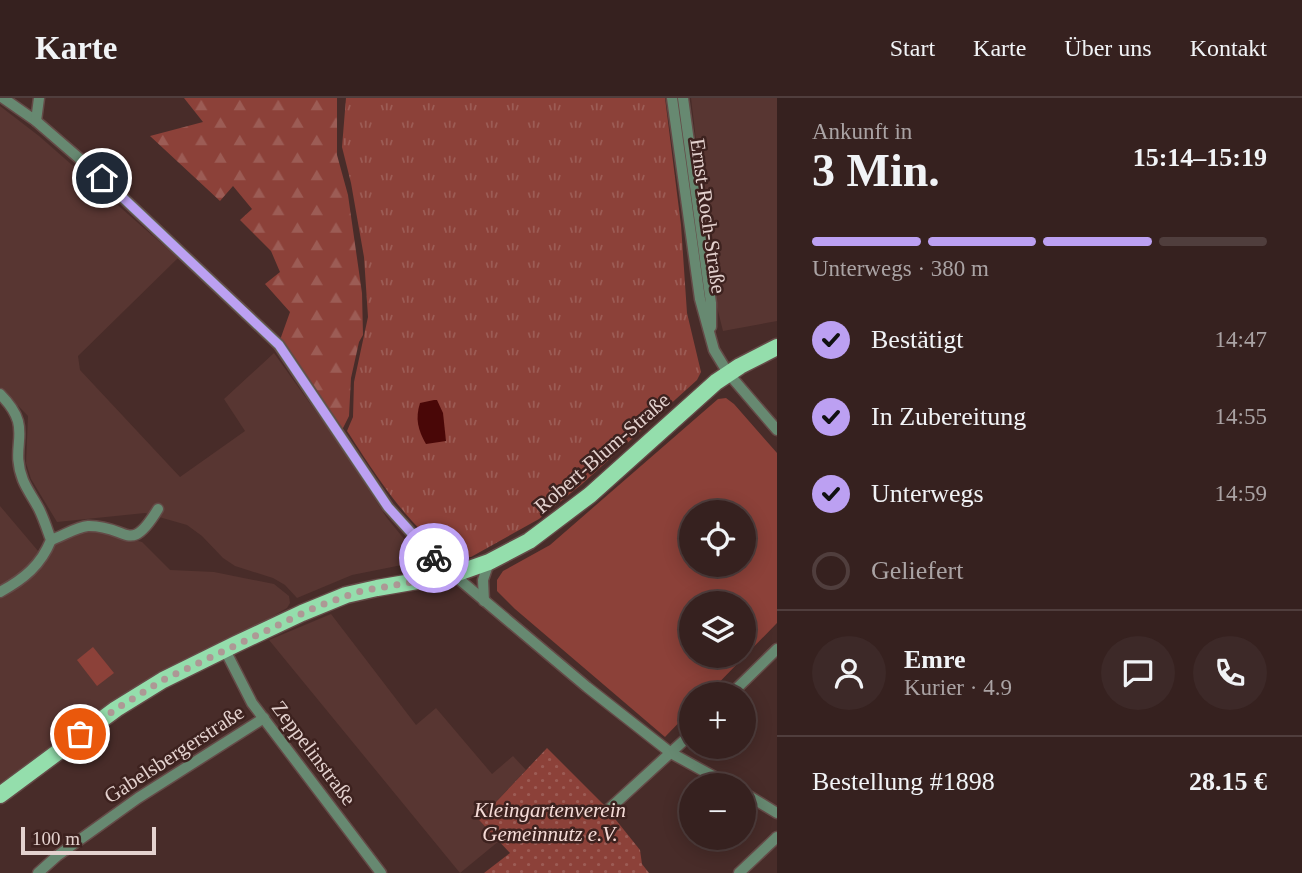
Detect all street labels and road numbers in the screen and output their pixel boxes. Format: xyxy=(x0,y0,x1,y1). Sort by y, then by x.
street label: Ernst-Roch-Straße xyxy=(685,137,731,295)
street label: Robert-Blum-Straße xyxy=(529,388,675,518)
street label: Zeppelinstraße xyxy=(267,696,361,810)
street label: Gabelsbergerstraße xyxy=(100,700,248,808)

